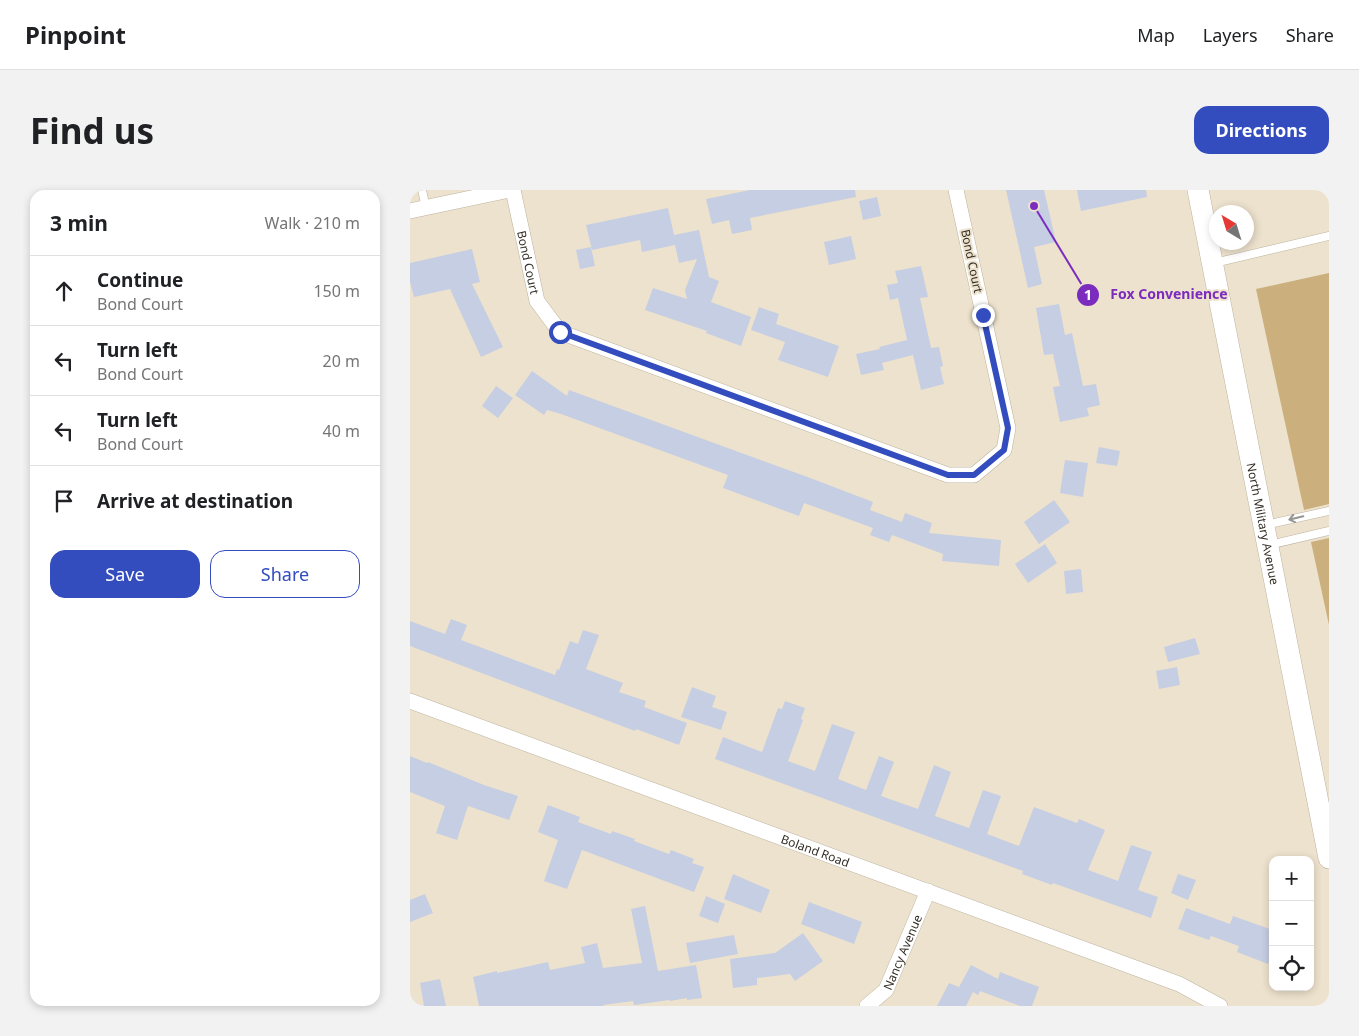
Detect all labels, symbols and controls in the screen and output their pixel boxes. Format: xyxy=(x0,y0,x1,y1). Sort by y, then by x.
text: Pinpoint xyxy=(25,18,126,51)
text: Map xyxy=(1137,23,1175,47)
text: Layers xyxy=(1203,23,1258,47)
text: Share xyxy=(1286,23,1334,47)
button: Directions xyxy=(1194,106,1329,154)
text: Find us xyxy=(30,107,154,154)
north arrow xyxy=(1209,205,1254,250)
text: 3 min xyxy=(50,209,108,237)
text: Walk · 210 m xyxy=(265,212,360,234)
street label: Bond Court xyxy=(957,228,987,295)
street label: Bond Court xyxy=(514,229,544,296)
text: Continue xyxy=(97,267,183,293)
icon: ahead xyxy=(50,277,78,305)
text: 150 m xyxy=(313,280,360,302)
callout: Fox Convenience xyxy=(1075,280,1238,309)
text: 1 xyxy=(1084,284,1092,304)
text: Fox Convenience xyxy=(1110,284,1228,303)
text: Bond Court xyxy=(97,293,183,315)
route end xyxy=(972,304,995,327)
route start xyxy=(549,321,572,344)
text: Turn left xyxy=(97,337,178,363)
icon: left xyxy=(50,347,78,375)
text: 20 m xyxy=(323,350,360,372)
text: Bond Court xyxy=(97,363,183,385)
text: Turn left xyxy=(97,407,178,433)
icon: left xyxy=(50,417,78,445)
text: 40 m xyxy=(323,420,360,442)
text: Bond Court xyxy=(97,433,183,455)
street label: North Military Avenue xyxy=(1243,461,1284,586)
icon: arrive xyxy=(50,487,78,515)
text: Arrive at destination xyxy=(97,488,293,514)
one-way arrow xyxy=(1289,514,1305,523)
button: Save xyxy=(50,550,200,598)
button: Share xyxy=(210,550,360,598)
street label: Boland Road xyxy=(779,830,852,871)
map controls xyxy=(1269,856,1314,991)
button: + xyxy=(1269,856,1314,901)
button: − xyxy=(1269,901,1314,946)
street label: Nancy Avenue xyxy=(879,912,926,992)
button: locate xyxy=(1269,946,1314,991)

